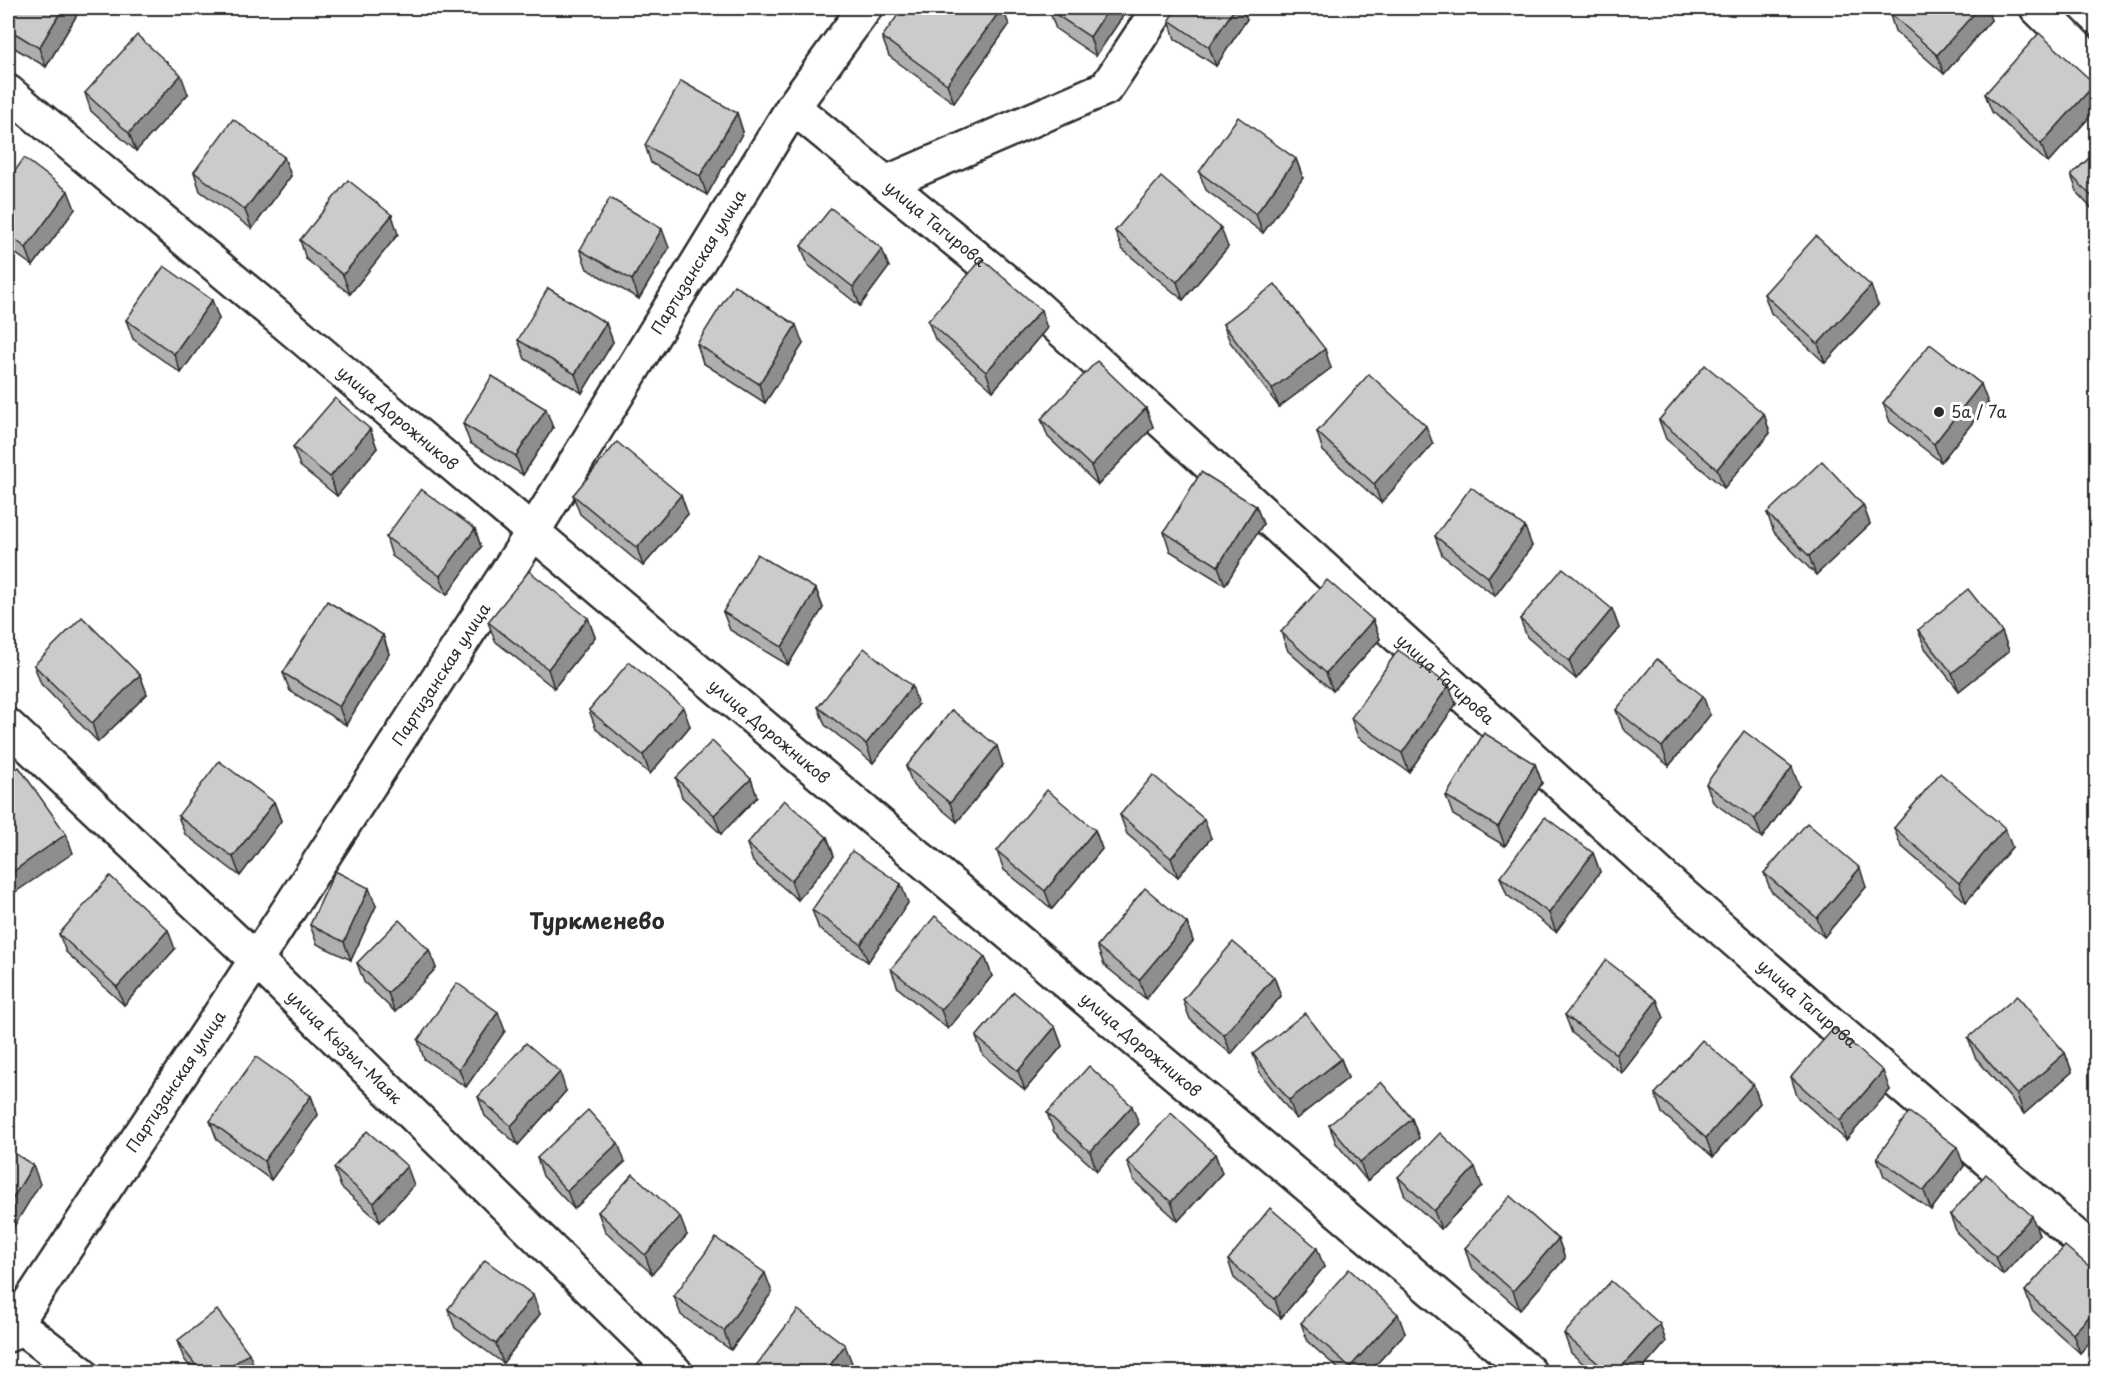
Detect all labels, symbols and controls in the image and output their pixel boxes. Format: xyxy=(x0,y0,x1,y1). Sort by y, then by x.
street label: улица Тагирова xyxy=(880,174,992,272)
street label: Партизанская улица xyxy=(644,185,751,338)
street label: улица Дорожников xyxy=(333,359,464,475)
place label: 5а / 7а xyxy=(1951,399,2007,423)
marker: 5а / 7а xyxy=(1932,405,1946,419)
street label: Партизанская улица xyxy=(385,598,495,750)
street label: улица Тагирова xyxy=(1392,628,1500,729)
street label: улица Дорожников xyxy=(704,672,835,788)
district label: Туркменево xyxy=(529,903,665,936)
street label: улица Тагирова xyxy=(1753,953,1863,1053)
street label: улица Кызыл-Маяк xyxy=(282,984,409,1109)
street label: улица Дорожников xyxy=(1076,986,1207,1102)
street label: Партизанская улица xyxy=(119,1005,231,1157)

